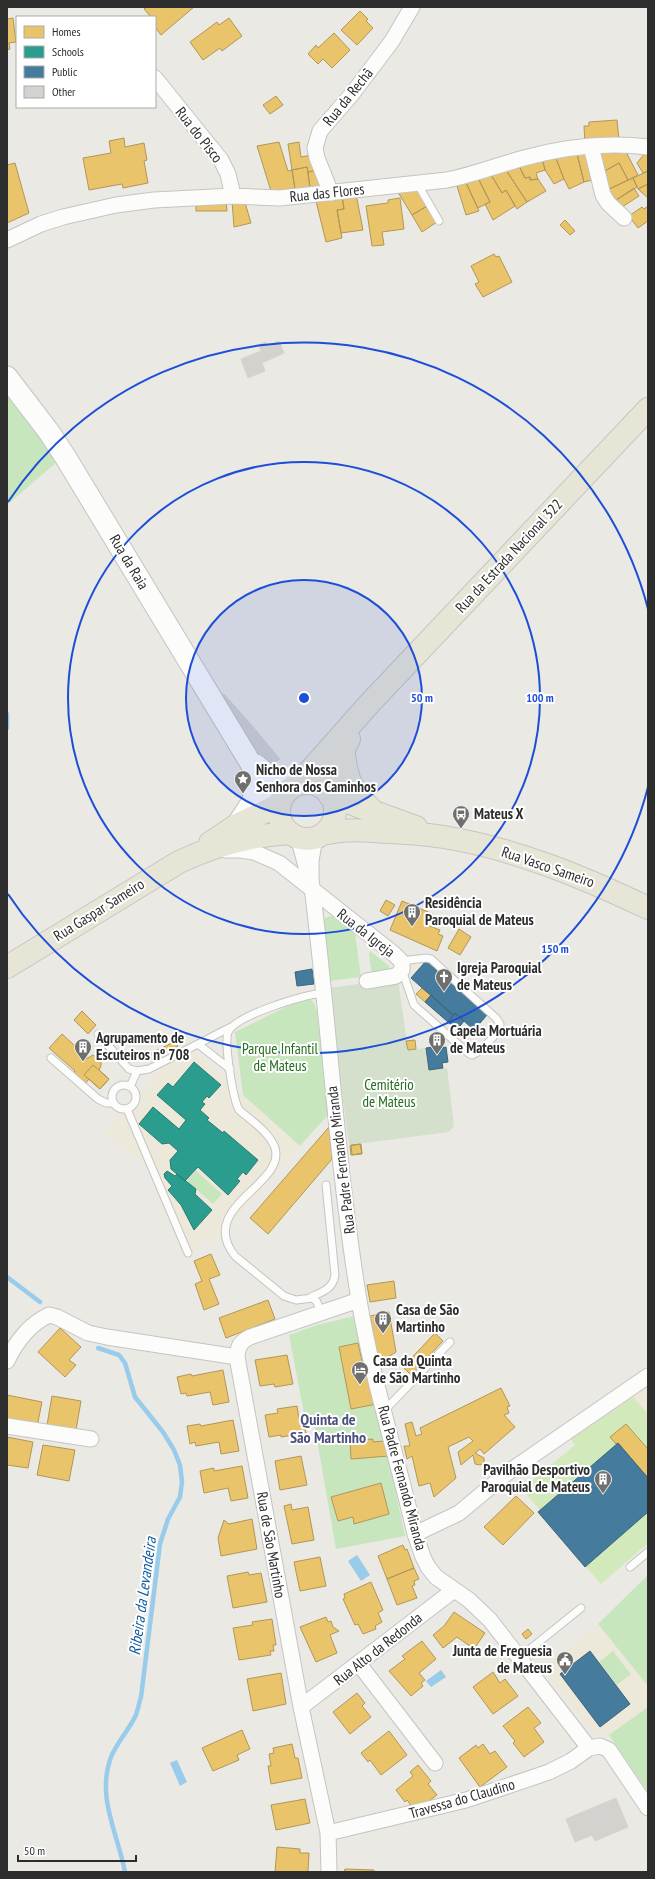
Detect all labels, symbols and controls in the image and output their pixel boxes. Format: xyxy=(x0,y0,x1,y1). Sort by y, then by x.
legend xyxy=(16,16,156,108)
text: Homes xyxy=(52,24,80,39)
text: Schools xyxy=(52,44,84,59)
text: Public xyxy=(52,64,78,79)
street label: Rua da Rechã xyxy=(318,64,377,130)
text: Other xyxy=(52,84,76,99)
street label: Rua do Pisco xyxy=(172,103,227,166)
street label: Rua das Flores xyxy=(289,179,365,206)
street label: Rua da Estrada Nacional 322 xyxy=(451,495,566,616)
street label: Rua da Raia xyxy=(106,531,153,593)
text: 50 m xyxy=(411,690,433,705)
text: 100 m xyxy=(526,690,554,705)
centre of rings xyxy=(297,691,311,705)
place label: Nicho de Nossa Senhora dos Caminhos xyxy=(256,760,376,796)
place icon: Nicho de Nossa Senhora dos Caminhos xyxy=(233,769,253,794)
bus stop icon: Mateus X xyxy=(451,804,471,829)
place label: Mateus X xyxy=(474,804,524,823)
street label: Rua Vasco Sameiro xyxy=(499,842,597,891)
street label: Rua Gaspar Sameiro xyxy=(50,874,148,945)
place label: Residência Paroquial de Mateus xyxy=(425,893,534,929)
building icon: Residência Paroquial de Mateus xyxy=(402,902,422,927)
street label: Rua da Igreja xyxy=(334,904,399,961)
text: 150 m xyxy=(541,941,569,956)
place label: Igreja Paroquial de Mateus xyxy=(457,958,542,994)
church icon: Igreja Paroquial de Mateus xyxy=(434,967,454,992)
place label: Capela Mortuária de Mateus xyxy=(450,1021,542,1057)
place label: Agrupamento de Escuteiros nº 708 xyxy=(95,1028,190,1064)
building icon: Capela Mortuária de Mateus xyxy=(427,1030,447,1055)
building icon: Agrupamento de Escuteiros nº 708 xyxy=(73,1037,93,1062)
park label: Parque Infantil de Mateus xyxy=(242,1039,319,1075)
park label: Cemitério de Mateus xyxy=(362,1075,416,1111)
street label: Rua Padre Fernando Miranda xyxy=(322,1085,359,1235)
place label: Casa de São Martinho xyxy=(396,1300,459,1336)
building icon: Casa de São Martinho xyxy=(373,1309,393,1334)
place label: Casa da Quinta de São Martinho xyxy=(373,1351,461,1387)
hotel icon: Casa da Quinta de São Martinho xyxy=(350,1360,370,1385)
street label: Rua Padre Fernando Miranda xyxy=(374,1403,431,1552)
district label: Quinta de São Martinho xyxy=(290,1409,366,1447)
place label: Pavilhão Desportivo Paroquial de Mateus xyxy=(481,1460,590,1496)
building icon: Pavilhão Desportivo Paroquial de Mateus xyxy=(593,1469,613,1494)
street label: Rua de São Martinho xyxy=(253,1490,290,1600)
water label: Ribeira da Levandeira xyxy=(124,1534,160,1656)
street label: Rua Alto da Redonda xyxy=(330,1608,426,1689)
place label: Junta de Freguesia de Mateus xyxy=(452,1641,552,1677)
public building icon: Junta de Freguesia de Mateus xyxy=(555,1650,575,1675)
street label: Travessa do Claudino xyxy=(407,1774,517,1823)
scale bar xyxy=(18,1837,136,1863)
text: 50 m xyxy=(24,1843,45,1858)

